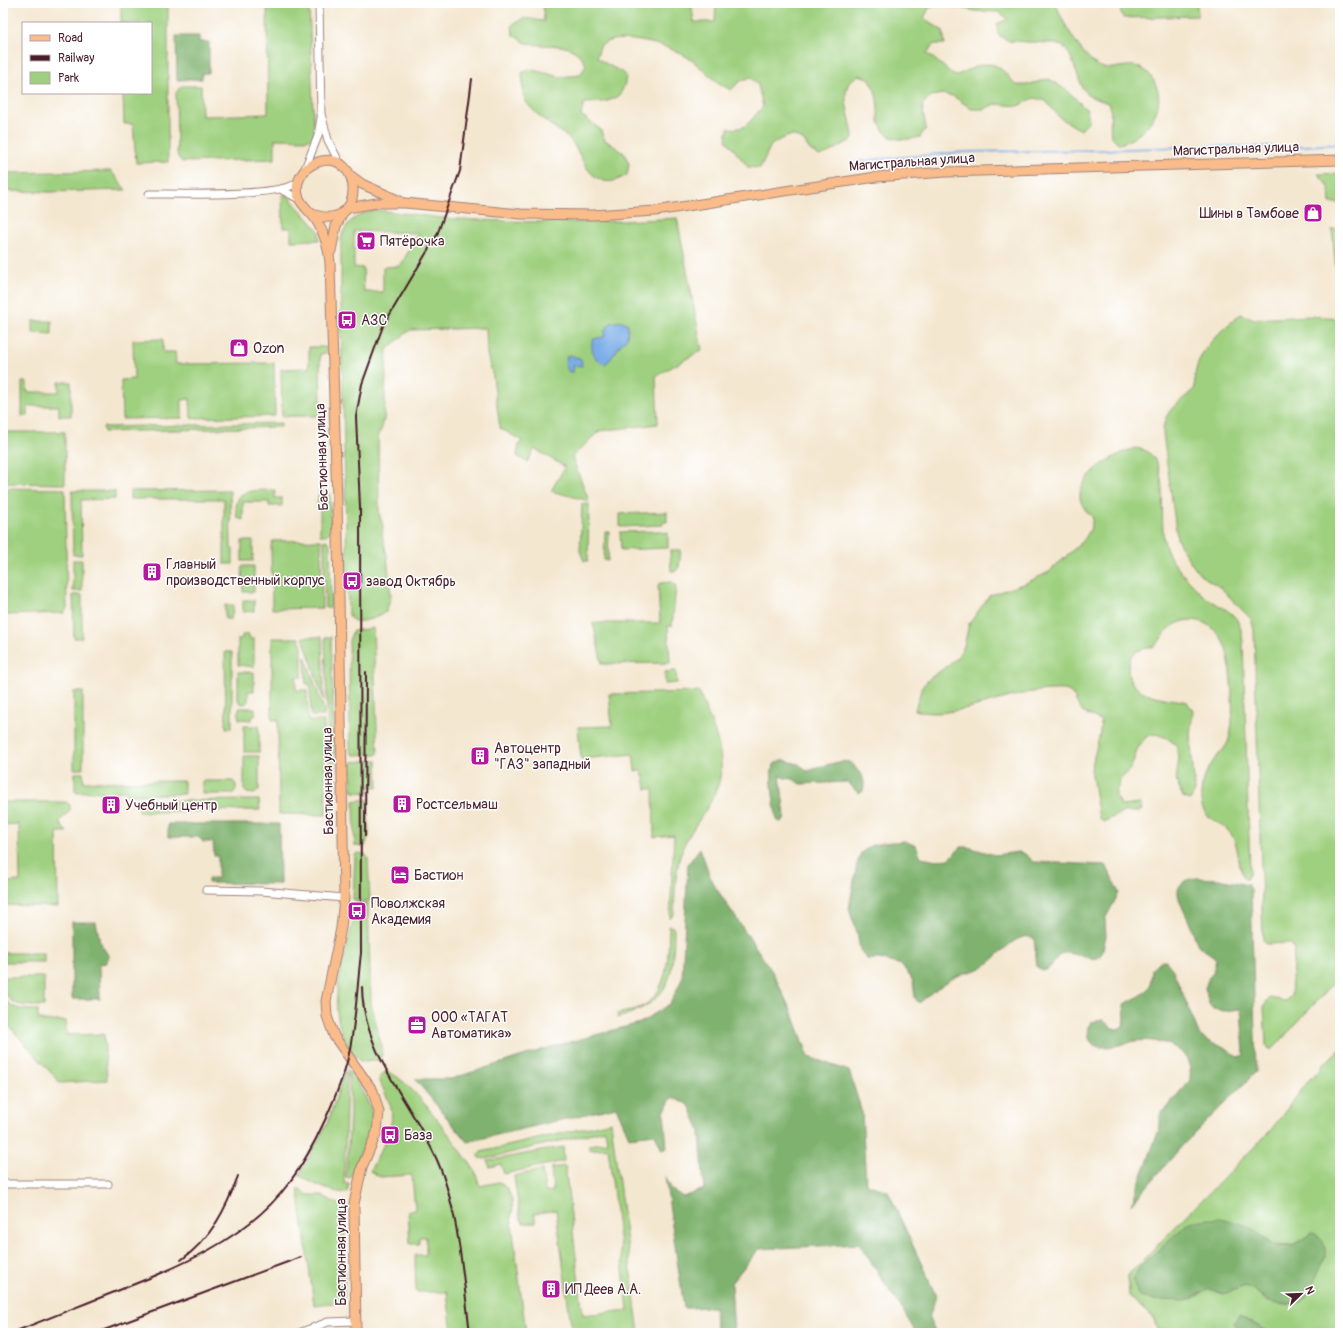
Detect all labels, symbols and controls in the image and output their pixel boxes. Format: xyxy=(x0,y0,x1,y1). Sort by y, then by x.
legend xyxy=(22,22,152,94)
text: Road xyxy=(58,31,83,46)
text: Railway xyxy=(58,51,94,66)
text: Park xyxy=(58,71,79,86)
street label: Магистральная улица xyxy=(1173,138,1299,160)
street label: Магистральная улица xyxy=(848,149,976,175)
shop icon: Шины в Тамбове xyxy=(1302,202,1324,224)
place label: Шины в Тамбове xyxy=(1200,205,1299,222)
supermarket icon: Пятёрочка xyxy=(355,230,377,252)
place label: Пятёрочка xyxy=(380,233,444,250)
bus stop icon: АЗС xyxy=(336,309,358,331)
place label: АЗС xyxy=(361,312,387,329)
shop icon: Ozon xyxy=(228,337,250,359)
place label: Ozon xyxy=(253,340,285,357)
street label: Бастионная улица xyxy=(312,403,332,511)
place label: Главный производственный корпус xyxy=(166,556,325,589)
building icon: Главный производственный корпус xyxy=(141,561,163,583)
bus stop icon: завод Октябрь xyxy=(341,570,363,592)
place label: завод Октябрь xyxy=(366,573,456,590)
street label: Бастионная улица xyxy=(319,727,337,835)
place label: Автоцентр "ГАЗ" западный xyxy=(494,740,591,773)
building icon: Автоцентр "ГАЗ" западный xyxy=(469,745,491,767)
building icon: Ростсельмаш xyxy=(391,793,413,815)
building icon: Учебный центр xyxy=(100,794,122,816)
place label: Ростсельмаш xyxy=(416,796,498,813)
place label: Учебный центр xyxy=(125,797,218,814)
hotel icon: Бастион xyxy=(389,864,411,886)
place label: Бастион xyxy=(414,867,464,884)
place label: Поволжская Академия xyxy=(371,895,445,928)
bus stop icon: Поволжская Академия xyxy=(346,900,368,922)
place label: ООО «ТАГАТ Автоматика» xyxy=(431,1009,511,1042)
office icon: ООО «ТАГАТ Автоматика» xyxy=(406,1014,428,1036)
bus stop icon: База xyxy=(379,1124,401,1146)
place label: База xyxy=(404,1127,432,1144)
street label: Бастионная улица xyxy=(333,1198,350,1306)
north arrow xyxy=(1281,1274,1321,1314)
building icon: ИП Деев А.А. xyxy=(540,1278,562,1300)
place label: ИП Деев А.А. xyxy=(565,1281,641,1298)
text: N xyxy=(1302,1284,1317,1297)

